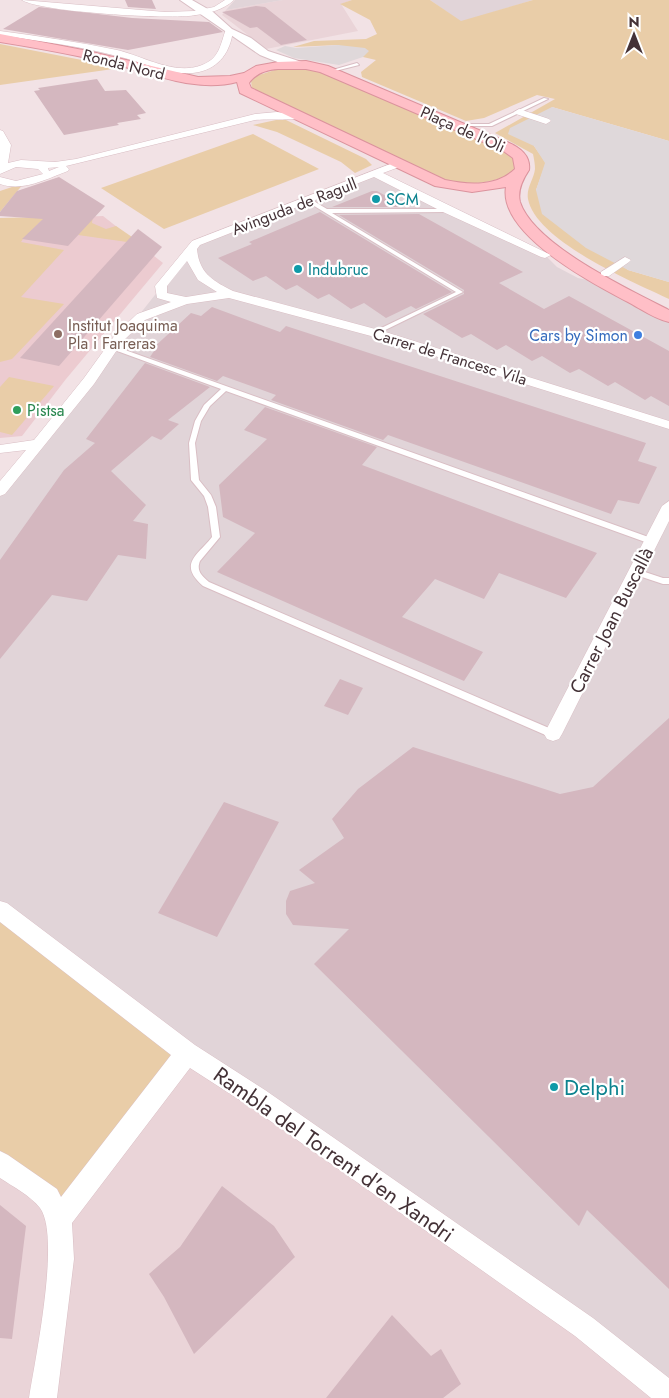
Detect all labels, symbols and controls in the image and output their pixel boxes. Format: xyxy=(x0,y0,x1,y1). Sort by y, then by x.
north arrow xyxy=(609,10,659,60)
text: N xyxy=(628,12,640,32)
street label: Ronda Nord xyxy=(81,43,167,86)
street label: Plaça de l'Oli xyxy=(417,101,509,158)
street label: Avinguda de Ragull xyxy=(228,172,360,241)
place label: SCM xyxy=(386,188,419,211)
marker: SCM xyxy=(370,193,382,205)
place label: Indubruc xyxy=(308,258,369,281)
marker: Indubruc xyxy=(292,263,304,275)
place label: Institut Joaquima Pla i Farreras xyxy=(68,314,178,355)
street label: Carrer de Francesc Vila xyxy=(370,322,530,391)
place label: Cars by Simon xyxy=(529,324,628,347)
marker: Institut Joaquima Pla i Farreras xyxy=(52,328,64,340)
marker: Cars by Simon xyxy=(632,329,644,341)
place label: Pistsa xyxy=(27,399,64,422)
marker: Pistsa xyxy=(11,404,23,416)
street label: Carrer Joan Buscallà xyxy=(563,542,660,698)
street label: Rambla del Torrent d'en Xandri xyxy=(207,1059,461,1249)
place label: Delphi xyxy=(564,1071,625,1103)
marker: Delphi xyxy=(548,1081,560,1093)

